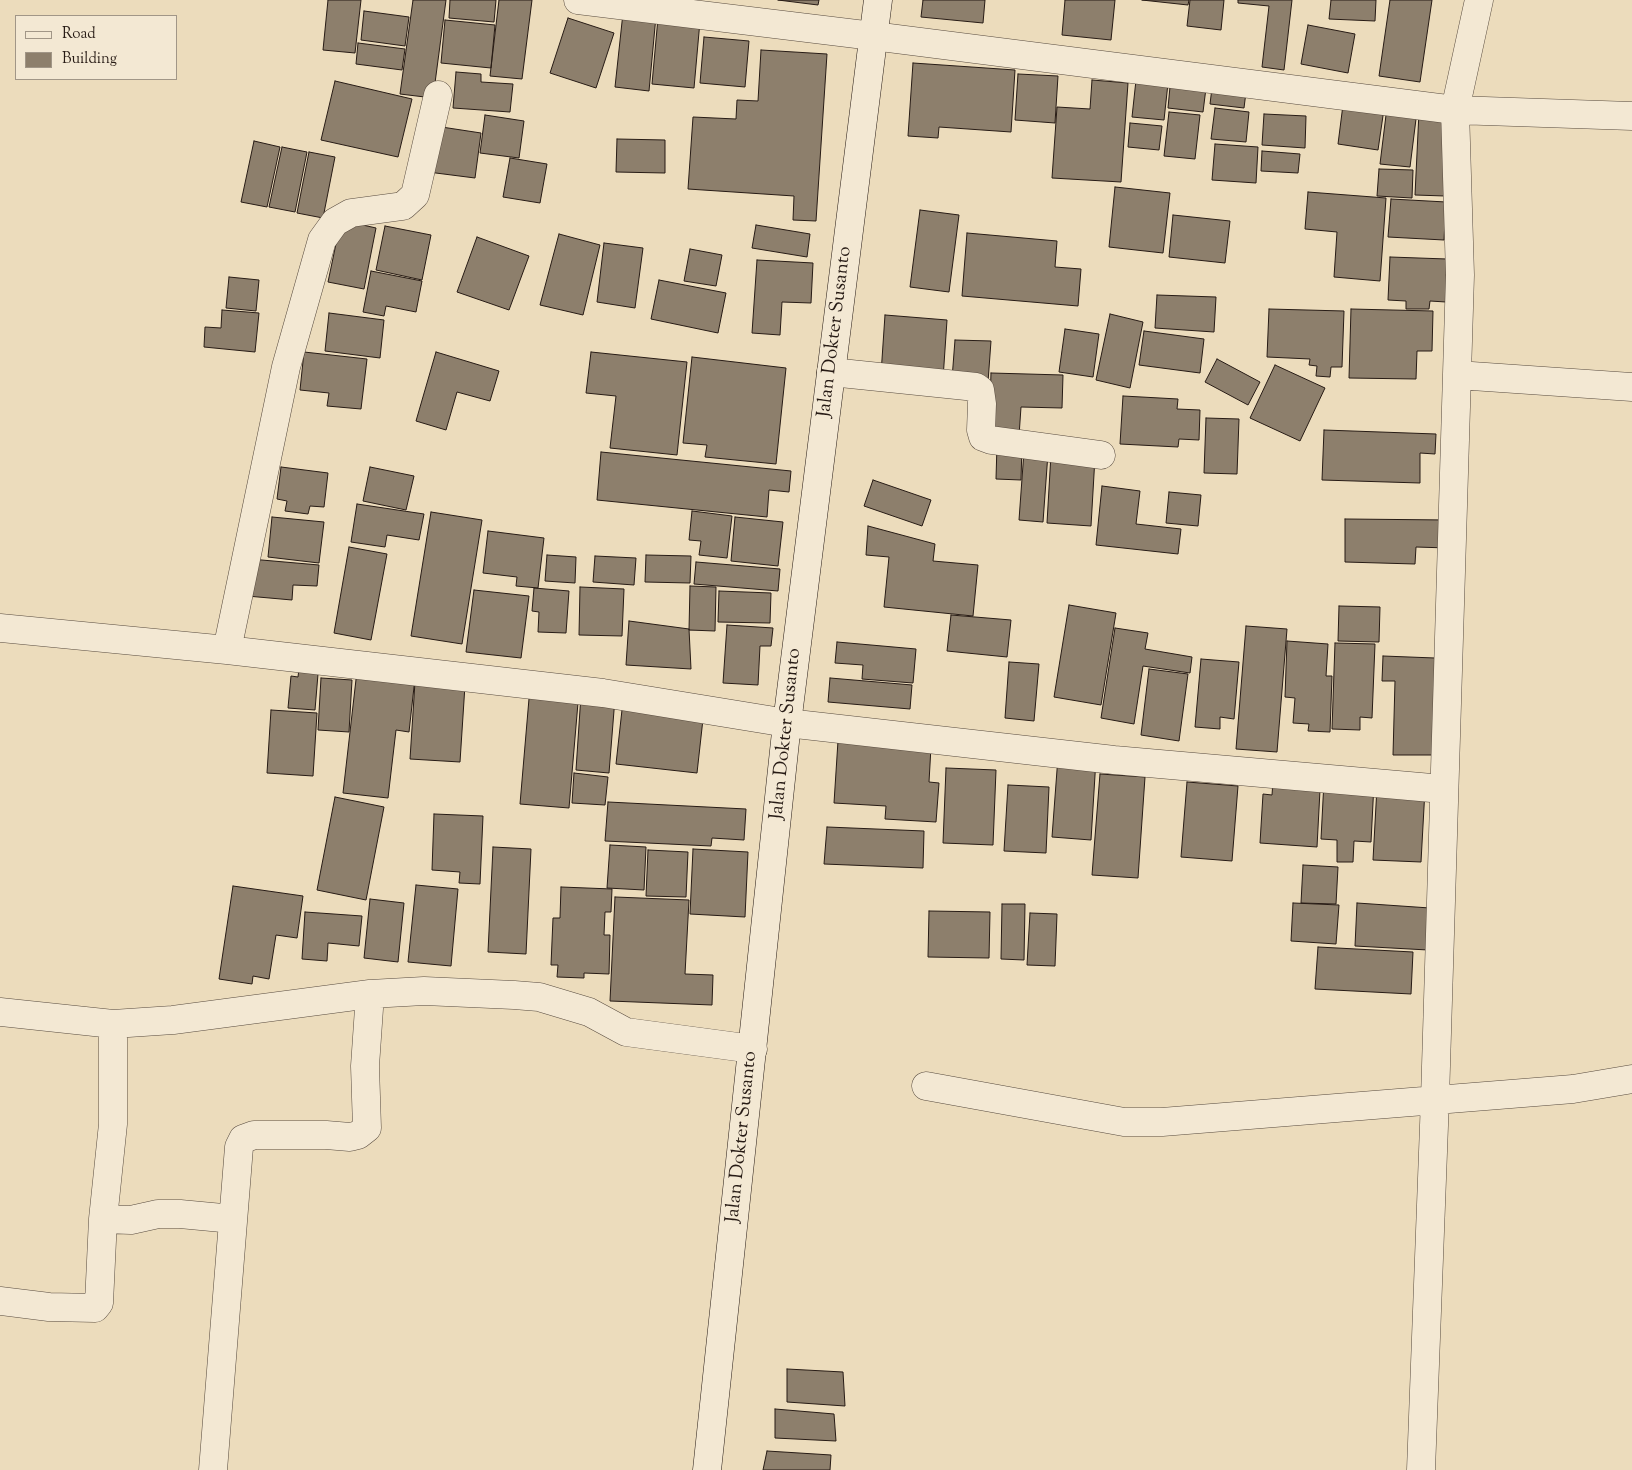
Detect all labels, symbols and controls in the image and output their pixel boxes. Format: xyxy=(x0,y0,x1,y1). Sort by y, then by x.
legend xyxy=(15,15,178,80)
text: Road xyxy=(62,24,96,45)
text: Building xyxy=(62,49,117,70)
street label: Jalan Dokter Susanto xyxy=(814,245,858,419)
street label: Jalan Dokter Susanto xyxy=(767,647,807,821)
street label: Jalan Dokter Susanto xyxy=(723,1050,763,1224)

